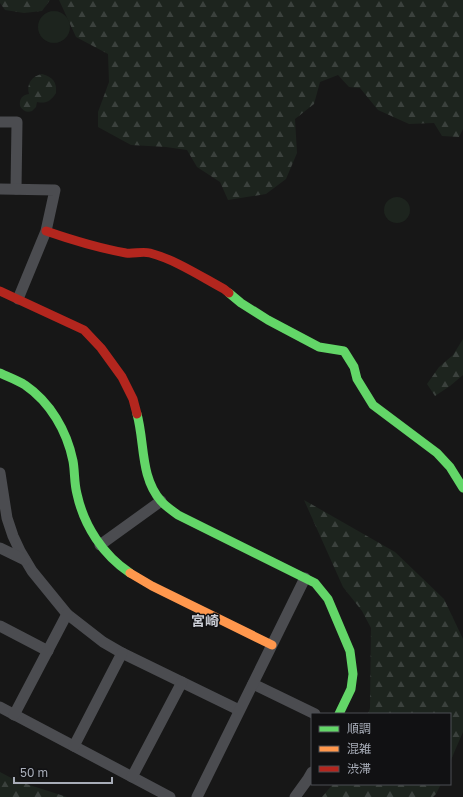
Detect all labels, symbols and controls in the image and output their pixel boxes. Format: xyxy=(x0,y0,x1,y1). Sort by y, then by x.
district label: 宮崎 xyxy=(191,612,219,629)
legend xyxy=(311,713,451,785)
text: 順調 xyxy=(347,721,371,736)
text: 混雑 xyxy=(347,741,371,756)
scale bar xyxy=(14,759,112,785)
text: 渋滞 xyxy=(347,761,371,776)
text: 50 m xyxy=(20,765,48,780)

